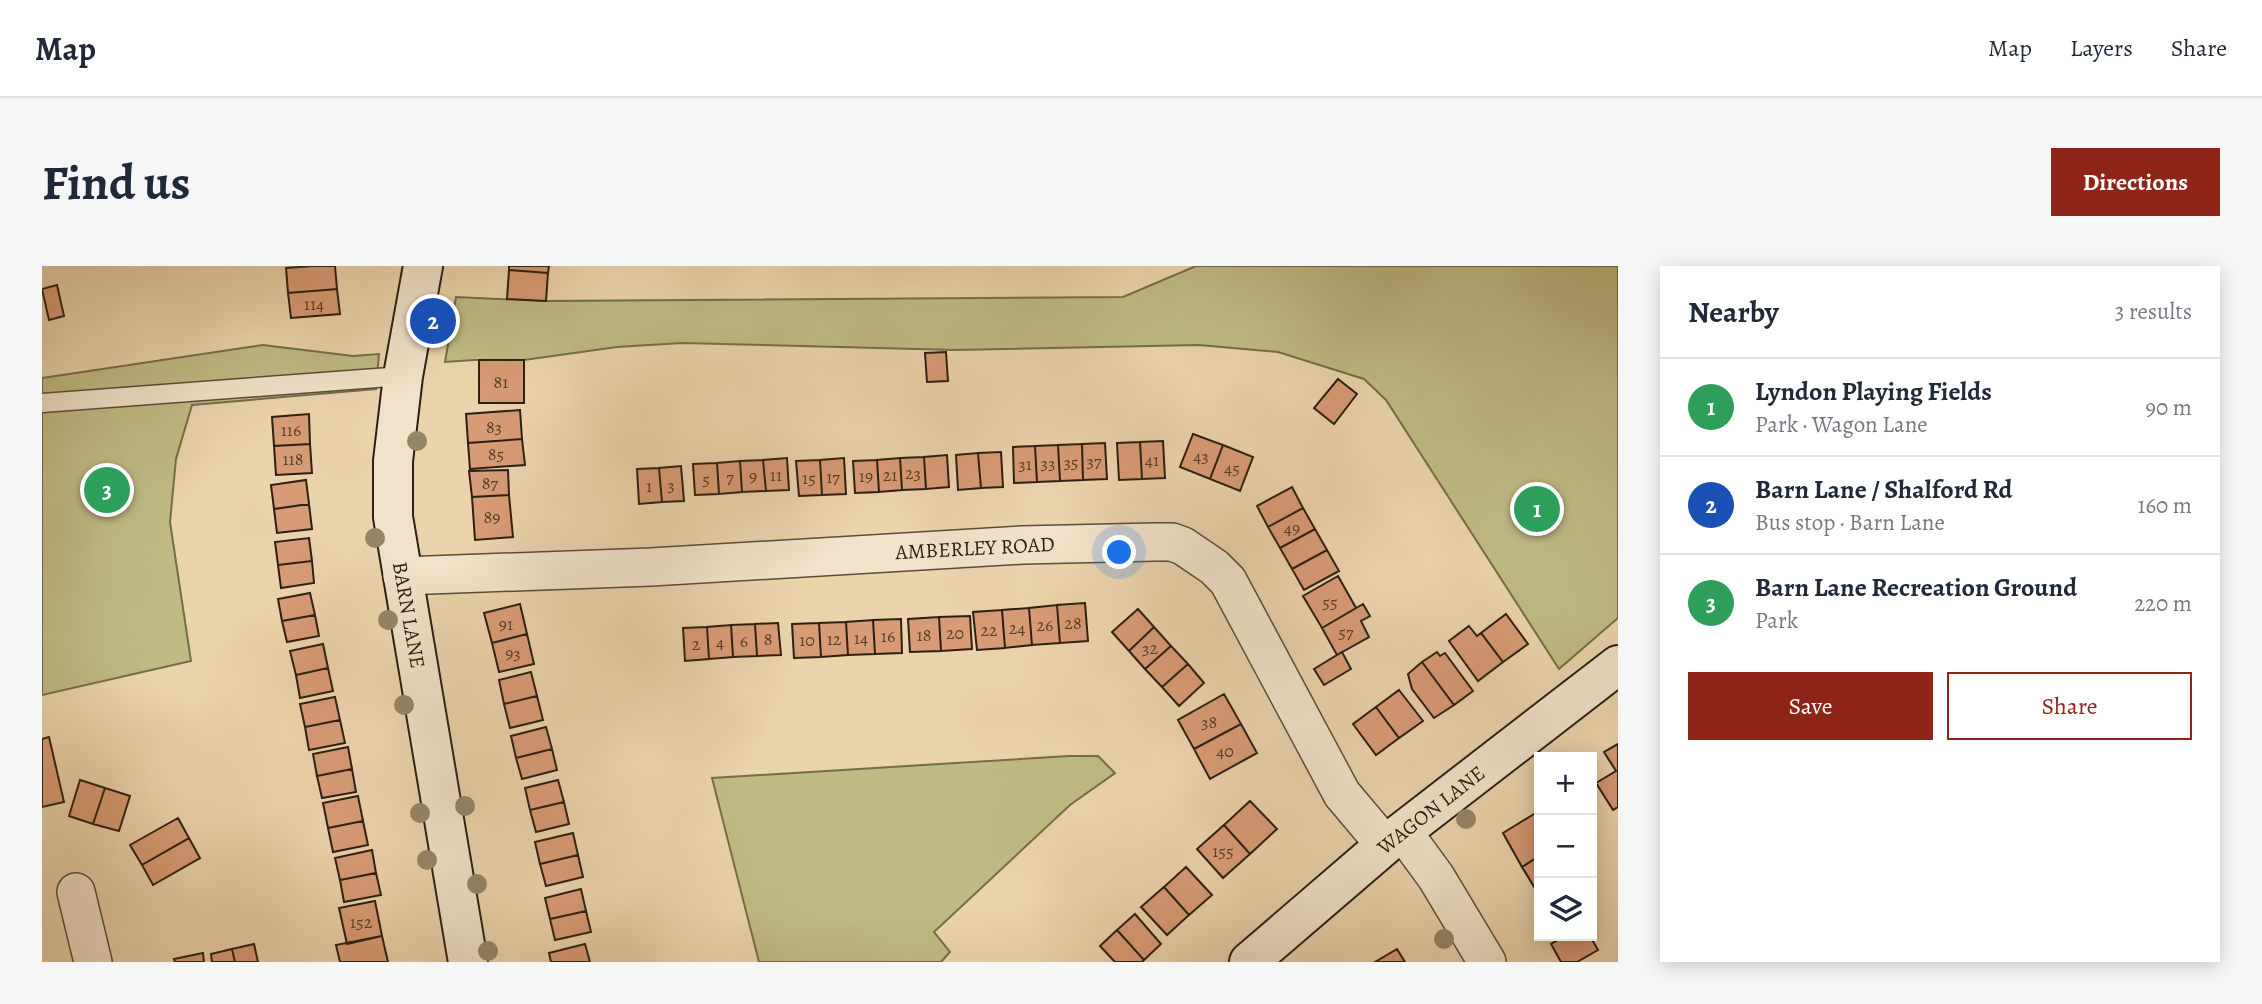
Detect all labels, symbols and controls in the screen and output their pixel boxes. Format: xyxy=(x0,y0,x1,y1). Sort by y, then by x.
text: Map xyxy=(35,26,96,71)
text: Map xyxy=(1988,32,2032,64)
text: Layers xyxy=(2070,32,2133,64)
text: Share xyxy=(2171,32,2227,64)
button: Directions xyxy=(2051,148,2220,216)
text: Find us xyxy=(42,149,190,216)
house number: 114 xyxy=(304,292,324,316)
text: Nearby xyxy=(1688,292,1779,332)
pin: 2 xyxy=(410,295,456,347)
text: 3 results xyxy=(2115,296,2192,327)
house number: 81 xyxy=(494,370,508,394)
text: Lyndon Playing Fields xyxy=(1755,374,1992,409)
text: 1 xyxy=(1707,392,1715,423)
text: 90 m xyxy=(2146,392,2192,423)
text: Park · Wagon Lane xyxy=(1755,409,1928,440)
house number: 83 xyxy=(486,415,502,439)
house number: 116 xyxy=(281,418,301,442)
house number: 85 xyxy=(488,442,504,466)
house number: 43 xyxy=(1193,444,1209,468)
house number: 118 xyxy=(282,447,304,471)
house number: 41 xyxy=(1145,448,1159,472)
house number: 37 xyxy=(1086,449,1102,473)
house number: 35 xyxy=(1063,450,1079,474)
house number: 33 xyxy=(1041,451,1055,475)
house number: 31 xyxy=(1018,452,1032,476)
house number: 45 xyxy=(1224,456,1240,480)
house number: 23 xyxy=(905,461,921,485)
house number: 11 xyxy=(770,463,782,487)
house number: 21 xyxy=(883,463,897,487)
pin: 3 xyxy=(84,464,130,516)
house number: 9 xyxy=(749,464,757,488)
house number: 19 xyxy=(859,464,873,488)
house number: 7 xyxy=(726,465,734,489)
house number: 17 xyxy=(826,465,840,489)
house number: 15 xyxy=(802,466,816,490)
house number: 5 xyxy=(702,467,710,491)
house number: 87 xyxy=(482,471,499,495)
text: Barn Lane / Shalford Rd xyxy=(1755,472,2012,507)
house number: 3 xyxy=(667,473,675,497)
house number: 1 xyxy=(646,474,652,498)
pin: 1 xyxy=(1514,483,1560,535)
text: 2 xyxy=(1705,490,1717,521)
text: 160 m xyxy=(2138,490,2192,521)
house number: 89 xyxy=(484,505,500,529)
text: Bus stop · Barn Lane xyxy=(1755,507,1945,538)
house number: 49 xyxy=(1284,516,1300,540)
street label: AMBERLEY ROAD xyxy=(894,530,1055,566)
your location xyxy=(1102,535,1136,569)
street label: BARN LANE xyxy=(386,559,432,671)
text: Barn Lane Recreation Ground xyxy=(1755,570,2077,605)
text: 3 xyxy=(1706,588,1716,619)
text: 220 m xyxy=(2134,588,2192,619)
house number: 55 xyxy=(1322,590,1338,614)
text: Park xyxy=(1755,605,1798,636)
house number: 28 xyxy=(1064,611,1082,635)
house number: 91 xyxy=(499,612,513,636)
house number: 26 xyxy=(1037,613,1053,637)
house number: 24 xyxy=(1009,616,1025,640)
house number: 22 xyxy=(980,618,998,642)
house number: 57 xyxy=(1338,620,1354,644)
house number: 20 xyxy=(946,621,964,645)
house number: 18 xyxy=(917,623,931,647)
house number: 16 xyxy=(881,624,895,648)
house number: 14 xyxy=(854,626,868,650)
house number: 8 xyxy=(764,627,772,651)
house number: 12 xyxy=(827,627,842,651)
house number: 10 xyxy=(799,628,815,652)
house number: 6 xyxy=(740,629,748,653)
house number: 4 xyxy=(716,630,724,654)
house number: 2 xyxy=(692,632,701,656)
house number: 32 xyxy=(1142,636,1158,660)
house number: 93 xyxy=(505,641,521,665)
button: Save xyxy=(1688,672,1933,740)
button: Share xyxy=(1947,672,2192,740)
house number: 38 xyxy=(1201,710,1217,734)
house number: 40 xyxy=(1216,739,1234,763)
map controls xyxy=(1534,752,1597,941)
button: + xyxy=(1534,752,1597,815)
street label: WAGON LANE xyxy=(1371,759,1491,862)
button: − xyxy=(1534,815,1597,878)
house number: 155 xyxy=(1212,839,1234,863)
button: layers xyxy=(1534,878,1597,941)
house number: 152 xyxy=(350,910,373,934)

